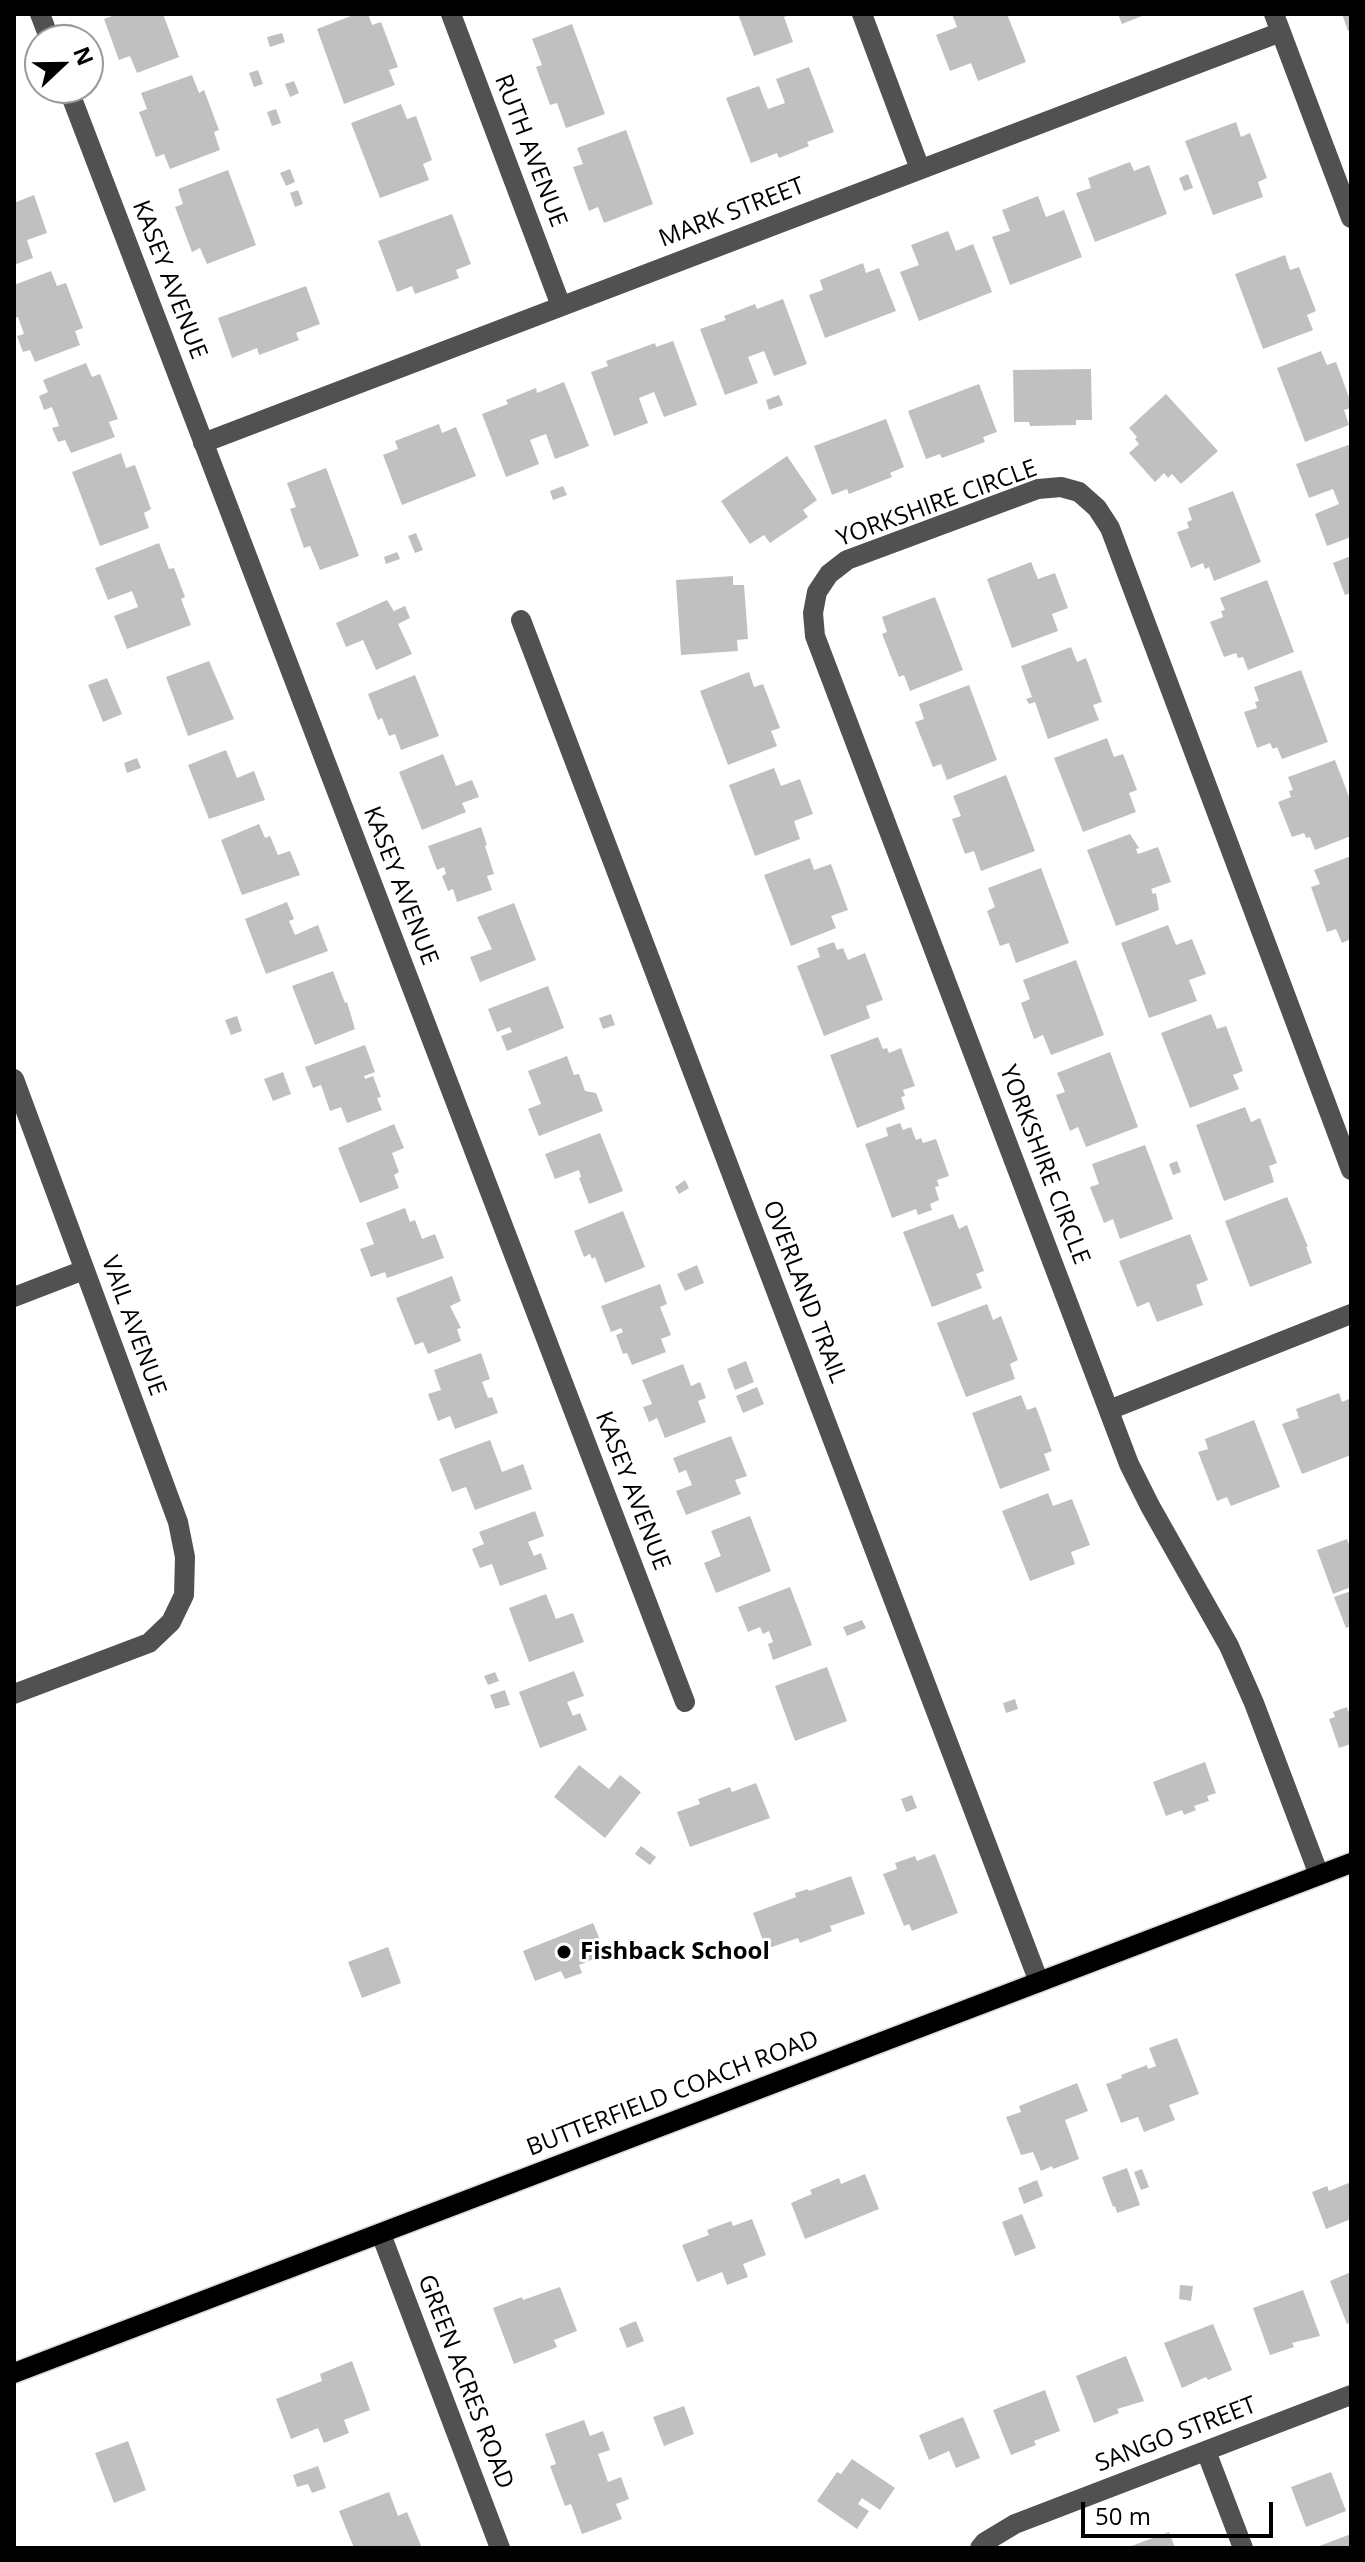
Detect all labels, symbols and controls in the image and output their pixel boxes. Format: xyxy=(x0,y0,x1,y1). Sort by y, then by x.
north arrow xyxy=(24,24,104,104)
text: N xyxy=(67,42,102,70)
street label: RUTH AVENUE xyxy=(488,71,572,231)
street label: MARK STREET xyxy=(655,172,809,254)
street label: KASEY AVENUE xyxy=(125,197,213,363)
street label: YORKSHIRE CIRCLE xyxy=(833,454,1041,554)
street label: KASEY AVENUE xyxy=(356,803,444,969)
street label: YORKSHIRE CIRCLE xyxy=(993,1061,1095,1269)
street label: OVERLAND TRAIL xyxy=(756,1197,852,1387)
street label: VAIL AVENUE xyxy=(94,1252,172,1400)
street label: KASEY AVENUE xyxy=(588,1408,676,1574)
place label: Fishback School xyxy=(580,1938,770,1966)
marker: Fishback School xyxy=(555,1943,573,1961)
street label: BUTTERFIELD COACH ROAD xyxy=(523,2025,823,2163)
street label: GREEN ACRES ROAD xyxy=(411,2271,519,2493)
street label: SANGO STREET xyxy=(1092,2391,1260,2479)
scale bar xyxy=(1085,2486,1277,2536)
text: 50 m xyxy=(1095,2499,1151,2532)

